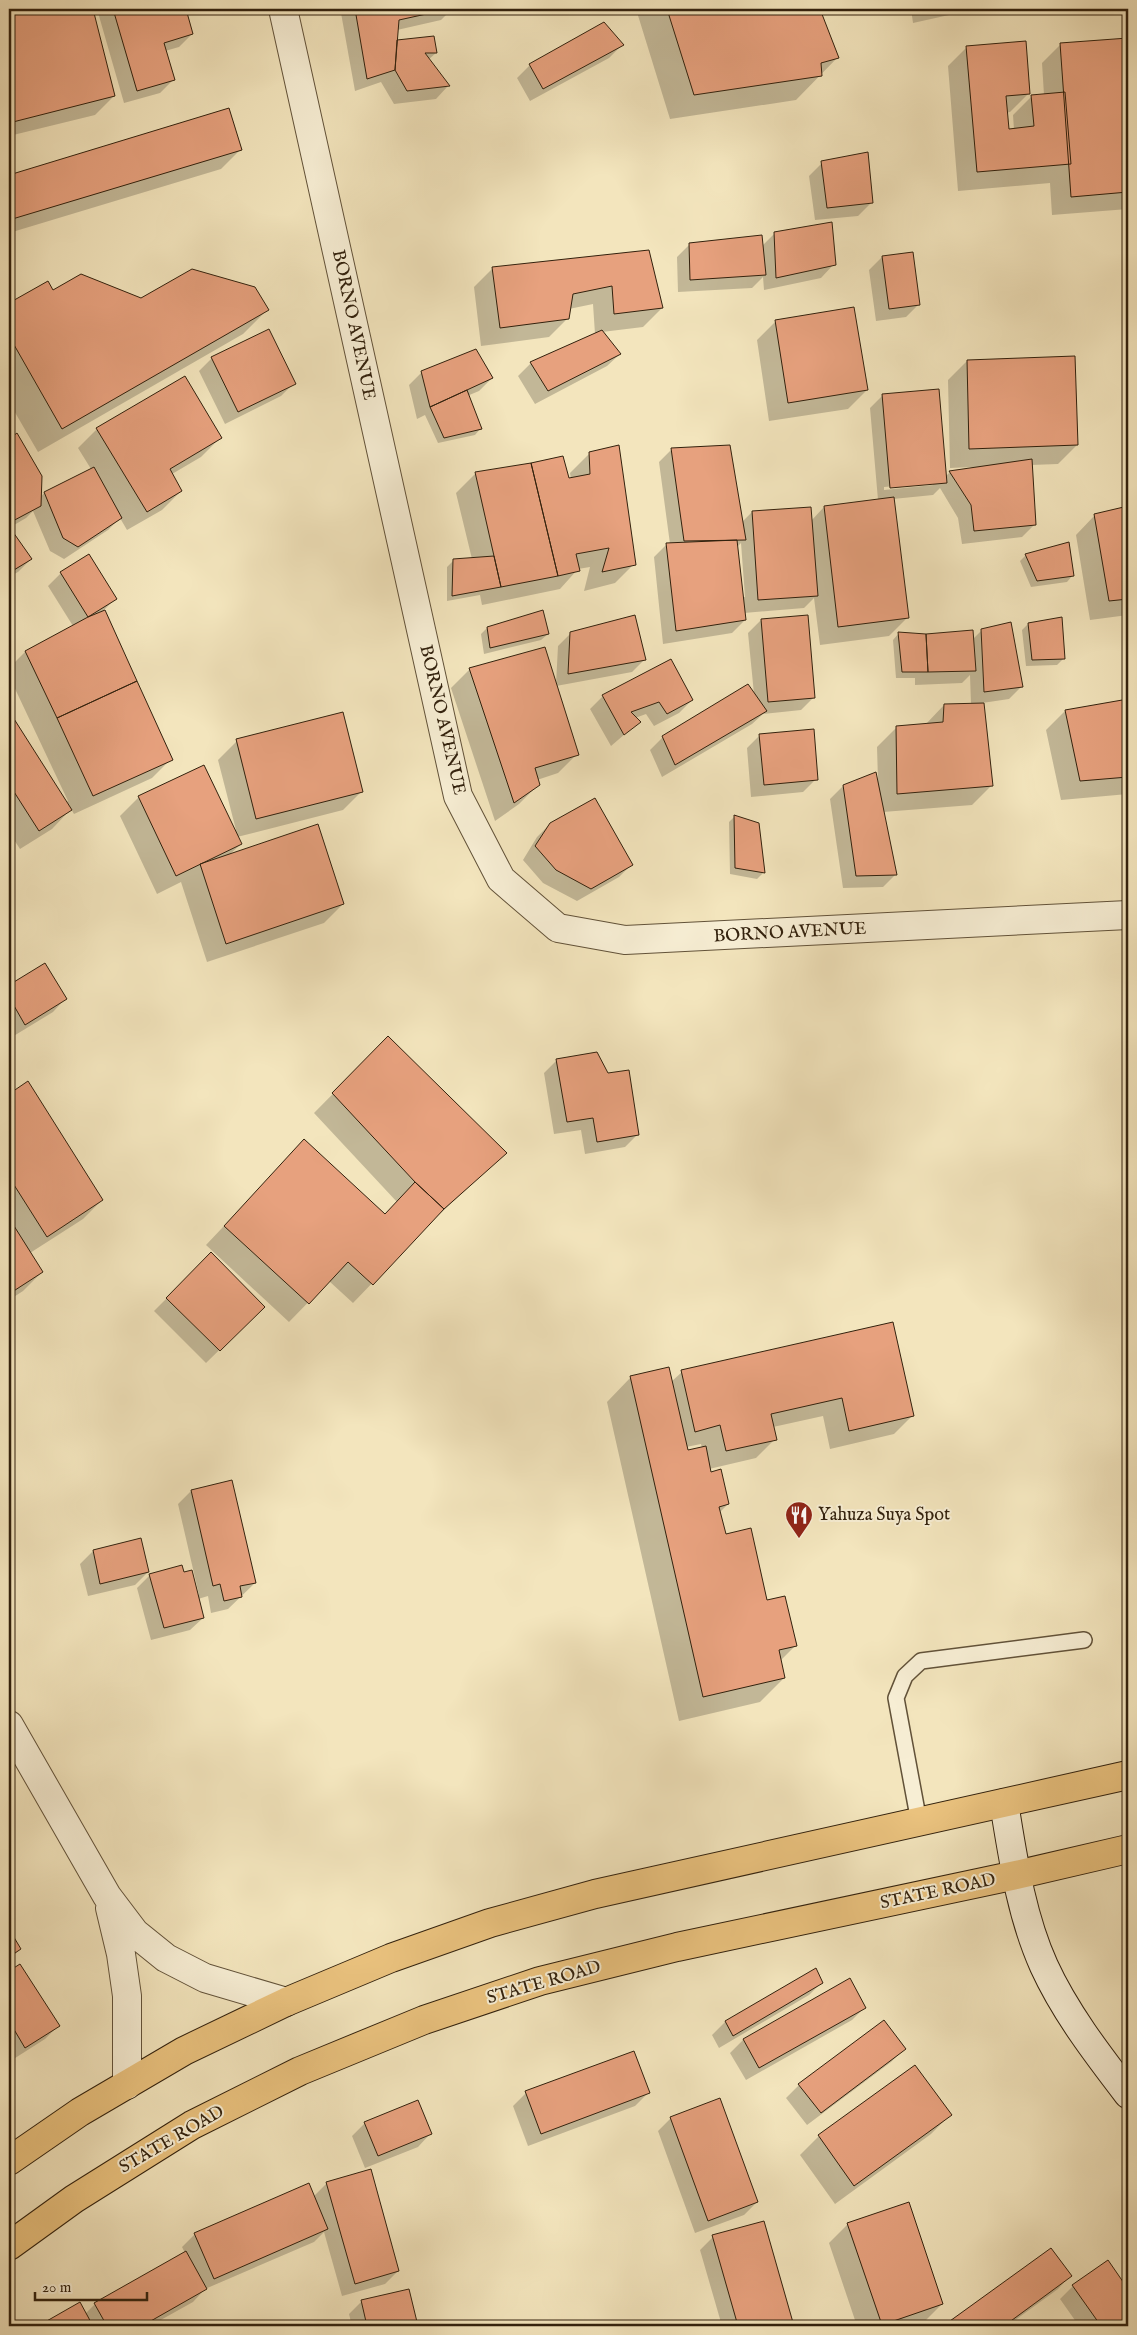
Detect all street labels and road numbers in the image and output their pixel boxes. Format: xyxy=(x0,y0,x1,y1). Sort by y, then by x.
street label: BORNO AVENUE xyxy=(326,248,380,402)
street label: BORNO AVENUE xyxy=(414,643,470,797)
street label: BORNO AVENUE xyxy=(713,918,867,948)
street label: STATE ROAD xyxy=(878,1869,998,1915)
street label: STATE ROAD xyxy=(484,1956,604,2010)
street label: STATE ROAD xyxy=(115,2101,229,2179)

